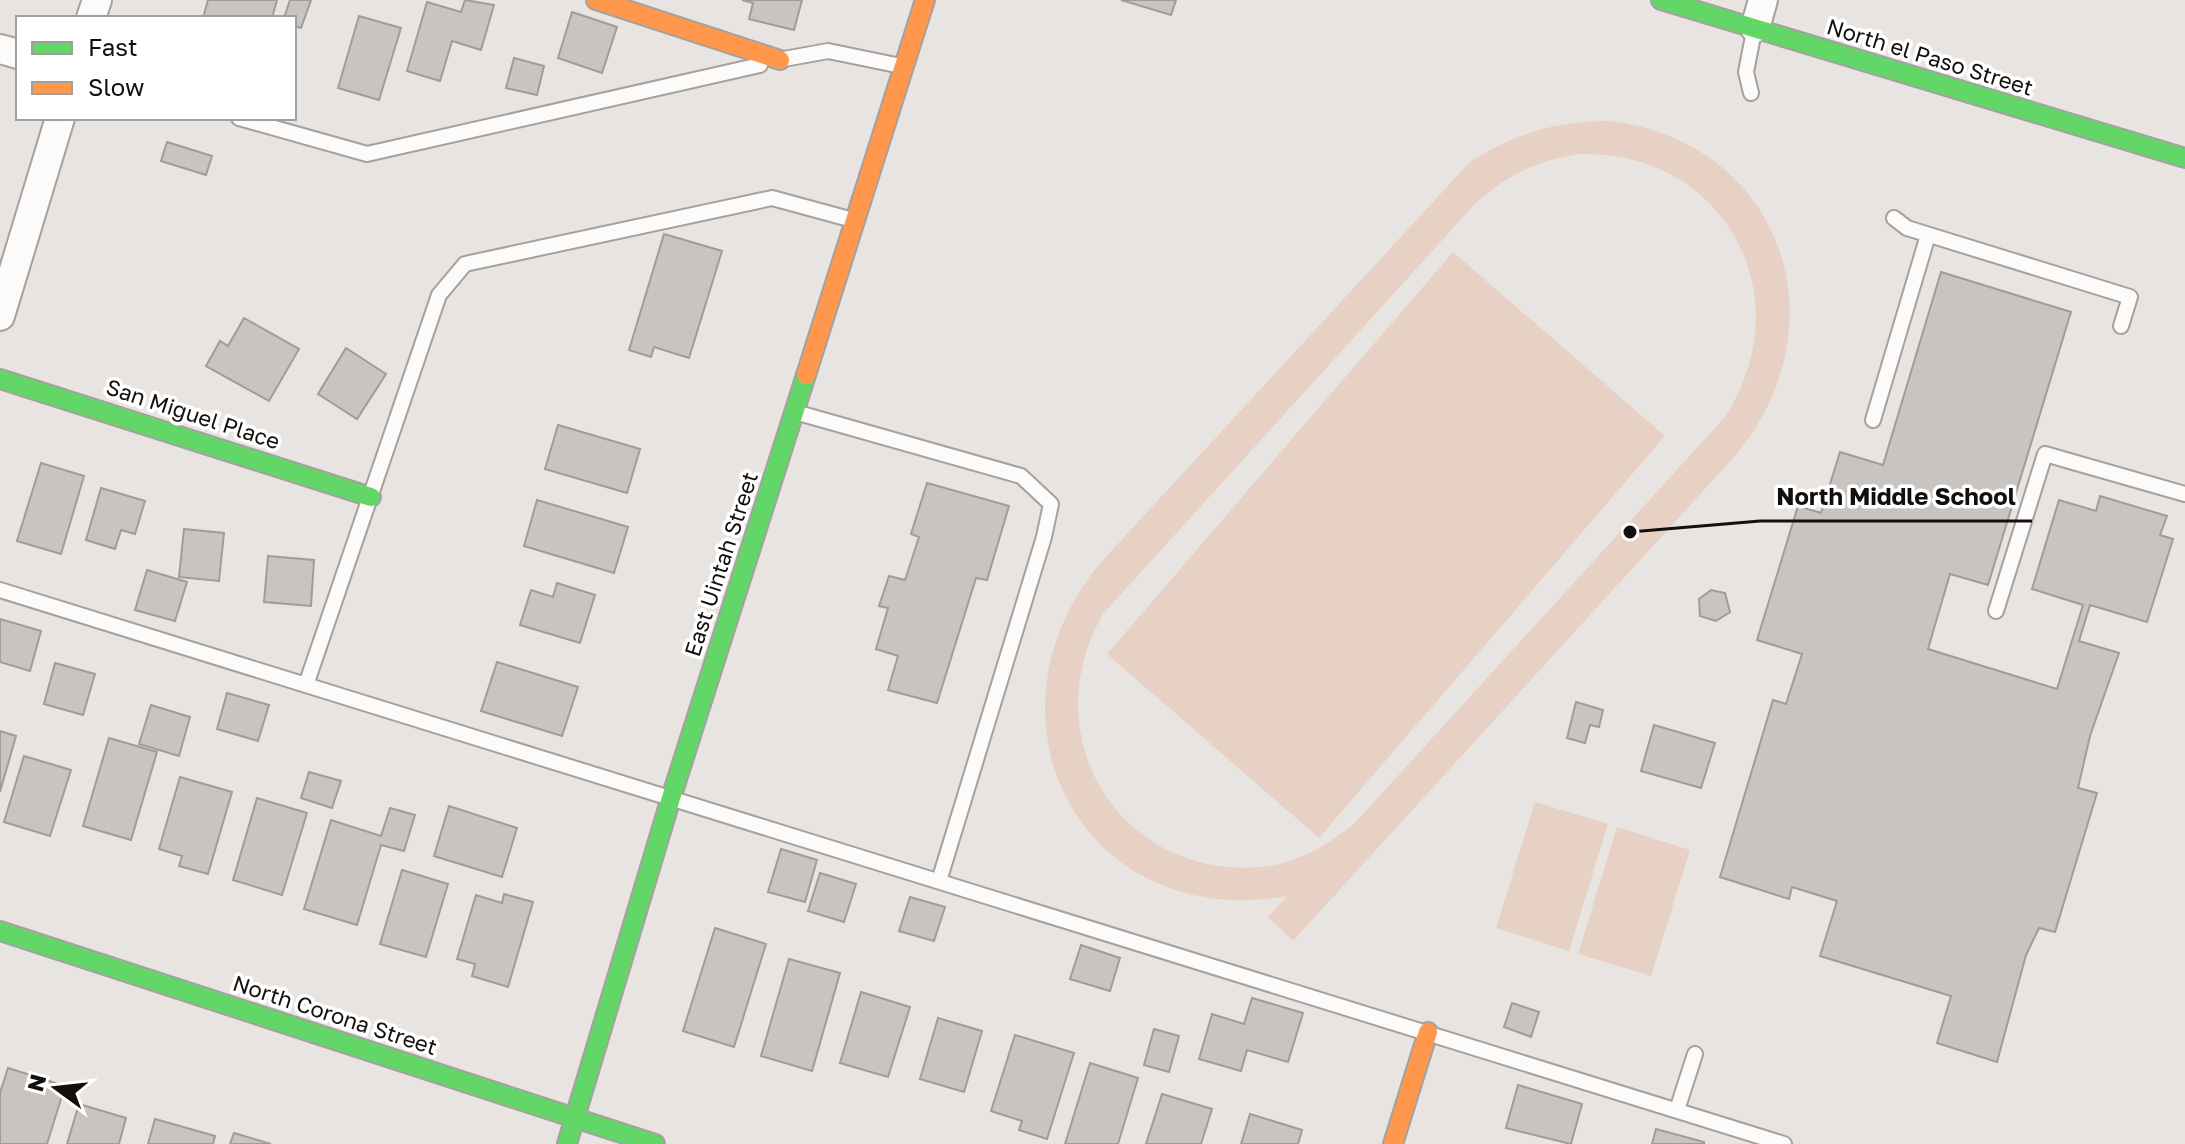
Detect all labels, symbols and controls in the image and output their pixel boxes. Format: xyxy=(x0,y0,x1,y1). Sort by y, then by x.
street label: North el Paso Street xyxy=(1824,12,2036,101)
legend xyxy=(16,16,296,120)
text: Fast xyxy=(88,32,138,61)
text: Slow xyxy=(88,72,144,101)
street label: San Miguel Place xyxy=(103,373,283,454)
street label: East Uintah Street xyxy=(678,468,763,659)
callout: North Middle School xyxy=(1760,473,2032,521)
text: North Middle School xyxy=(1776,481,2016,510)
street label: North Corona Street xyxy=(230,969,441,1060)
north arrow xyxy=(16,1048,96,1128)
text: N xyxy=(21,1071,51,1094)

